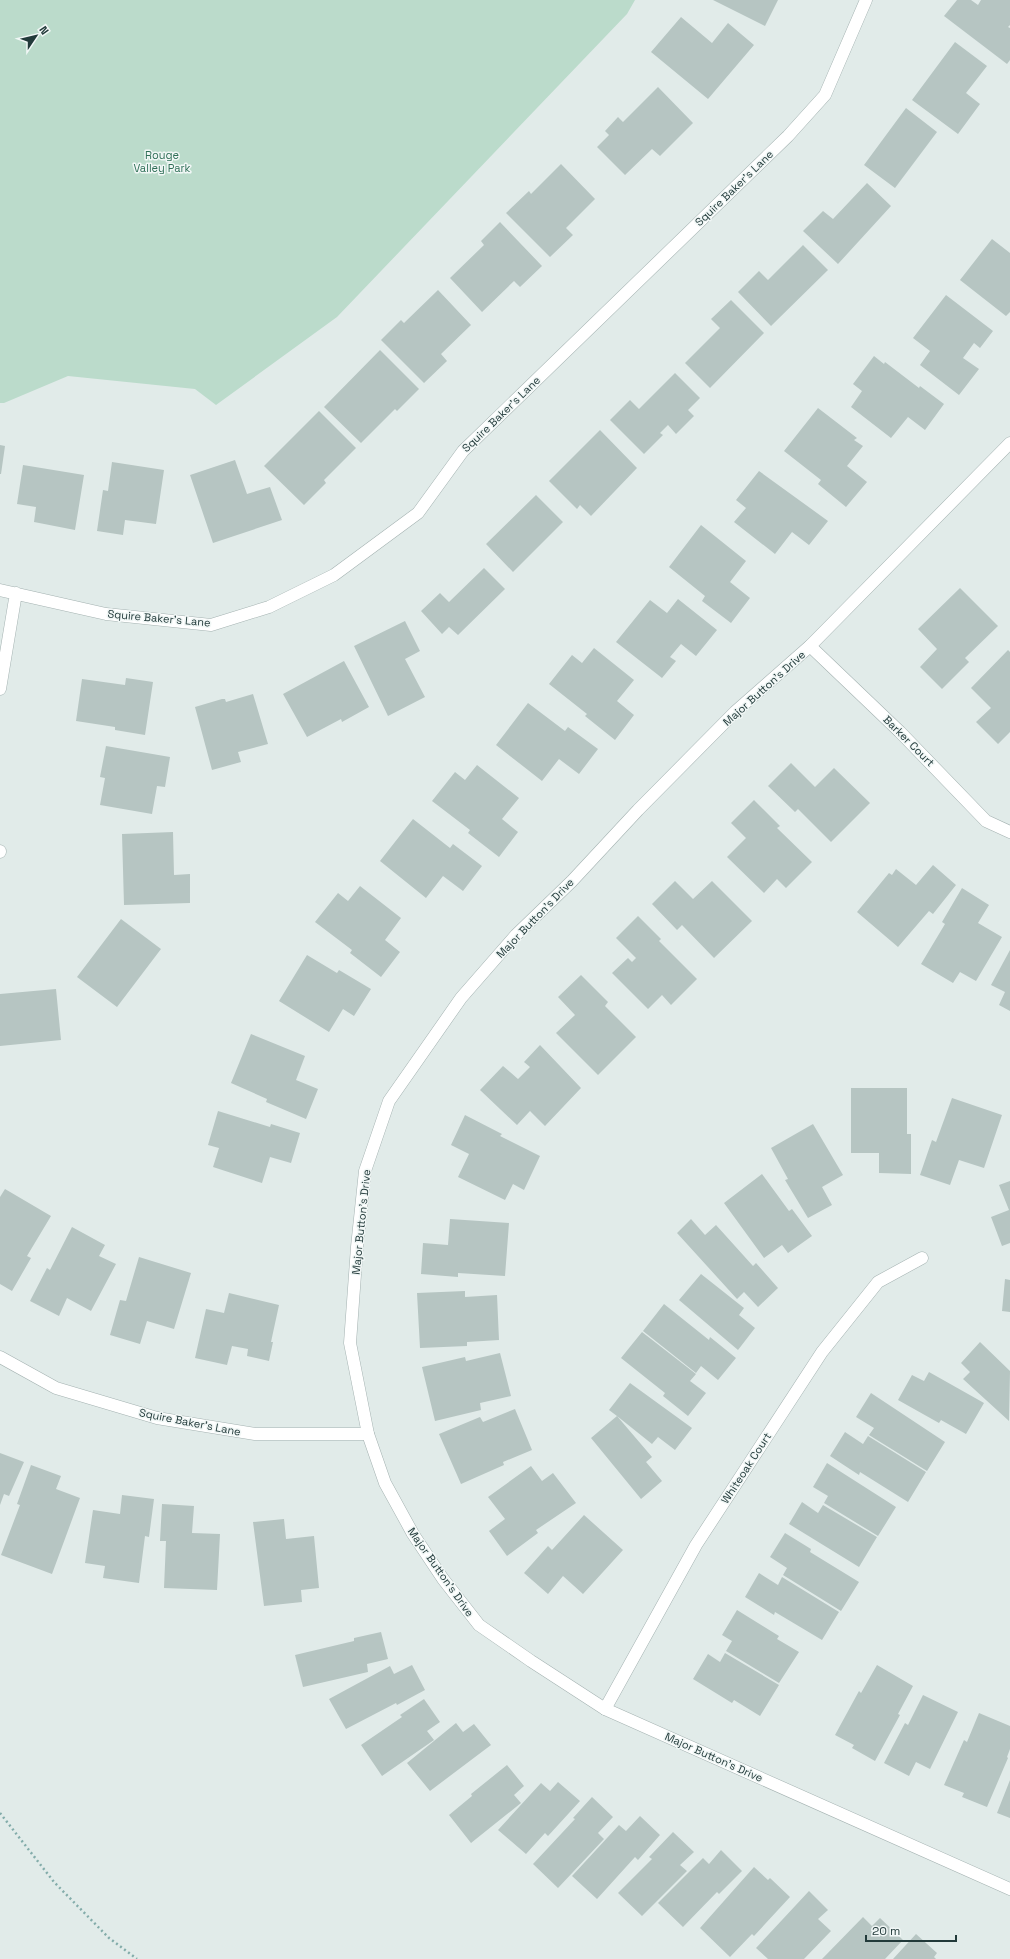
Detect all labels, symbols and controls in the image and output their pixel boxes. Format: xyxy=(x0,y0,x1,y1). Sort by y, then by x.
north arrow xyxy=(16,16,56,56)
text: N xyxy=(36,23,52,37)
street label: Squire Baker's Lane xyxy=(692,147,776,229)
park label: Rouge Valley Park xyxy=(133,148,191,175)
street label: Squire Baker's Lane xyxy=(459,373,543,455)
street label: Squire Baker's Lane xyxy=(107,607,211,629)
street label: Major Button's Drive xyxy=(720,647,808,729)
street label: Barker Court xyxy=(880,712,938,770)
street label: Major Button's Drive xyxy=(493,875,577,961)
street label: Major Button's Drive xyxy=(349,1169,373,1275)
street label: Squire Baker's Lane xyxy=(138,1405,242,1439)
street label: Whiteoak Court xyxy=(718,1430,774,1506)
street label: Major Button's Drive xyxy=(405,1525,477,1619)
street label: Major Button's Drive xyxy=(663,1729,765,1785)
scale bar xyxy=(866,1917,956,1943)
text: 20 m xyxy=(872,1923,900,1939)

